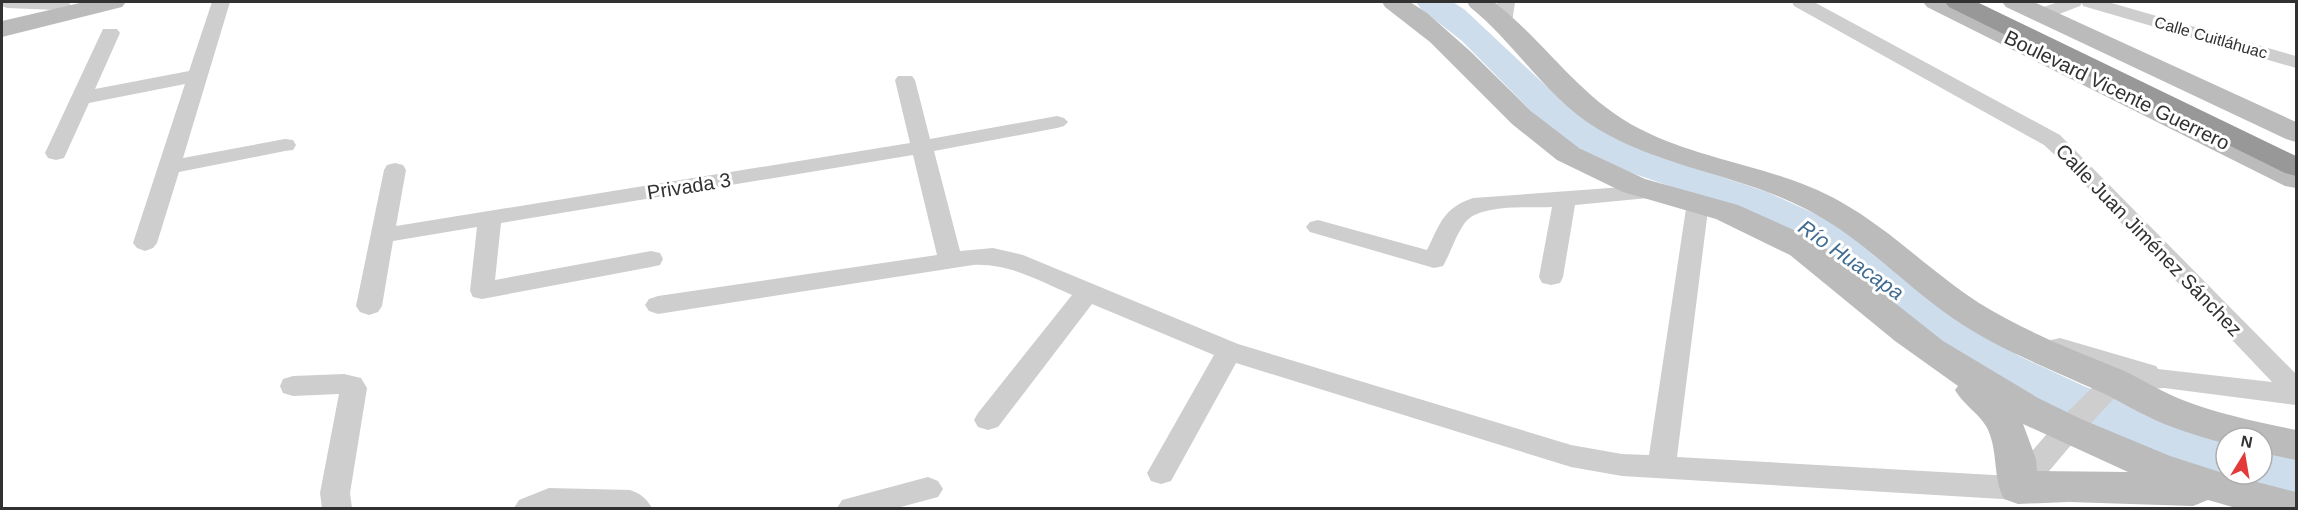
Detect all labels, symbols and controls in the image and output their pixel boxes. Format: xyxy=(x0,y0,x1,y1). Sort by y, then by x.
street label: Calle Cuitláhuac xyxy=(2153,13,2269,62)
street label: Boulevard Vicente Guerrero xyxy=(2001,26,2233,154)
street label: Calle Juan Jiménez Sánchez xyxy=(2052,140,2246,340)
street label: Privada 3 xyxy=(646,169,732,203)
water label: Río Huacapa xyxy=(1794,215,1908,304)
north arrow xyxy=(2214,426,2274,486)
text: N xyxy=(2239,432,2254,451)

